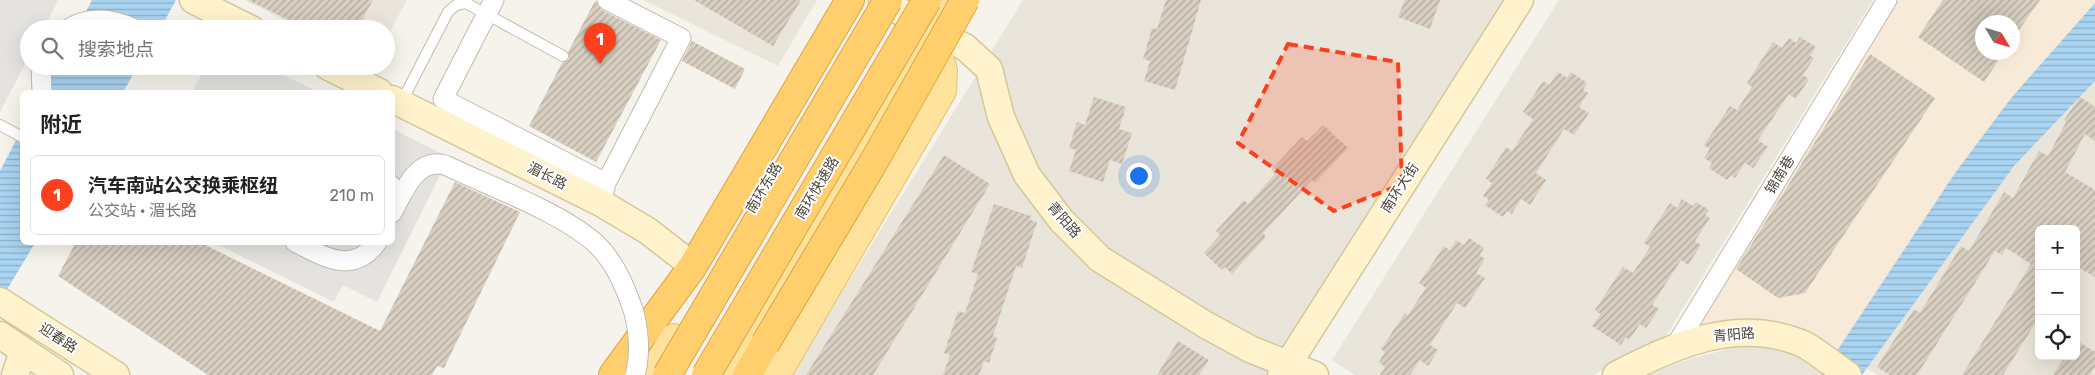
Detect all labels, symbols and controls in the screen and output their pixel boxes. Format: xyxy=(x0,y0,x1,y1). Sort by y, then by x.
north arrow xyxy=(1975,15,2020,60)
search box xyxy=(20,20,395,75)
pin: 1 xyxy=(584,23,616,64)
icon: search xyxy=(38,34,66,62)
text: 搜索地点 xyxy=(78,38,154,61)
text: 附近 xyxy=(40,112,82,137)
street label: 锦南巷 xyxy=(1762,153,1798,197)
street label: 南环快速路 xyxy=(792,154,842,222)
street label: 湄长路 xyxy=(524,159,570,193)
street label: 南环东路 xyxy=(742,160,786,216)
street label: 南环大街 xyxy=(1378,160,1422,216)
your location xyxy=(1126,163,1152,189)
text: 汽车南站公交换乘枢纽 xyxy=(88,174,278,197)
text: 1 xyxy=(53,186,61,205)
text: 210 m xyxy=(329,186,374,205)
street label: 青阳路 xyxy=(1044,199,1084,241)
text: 公交站 · 湄长路 xyxy=(88,201,197,220)
map controls xyxy=(2035,225,2080,360)
button: + xyxy=(2035,225,2080,270)
button: − xyxy=(2035,270,2080,315)
button: locate xyxy=(2035,315,2080,360)
street label: 迎春路 xyxy=(36,319,80,357)
street label: 青阳路 xyxy=(1712,325,1756,345)

